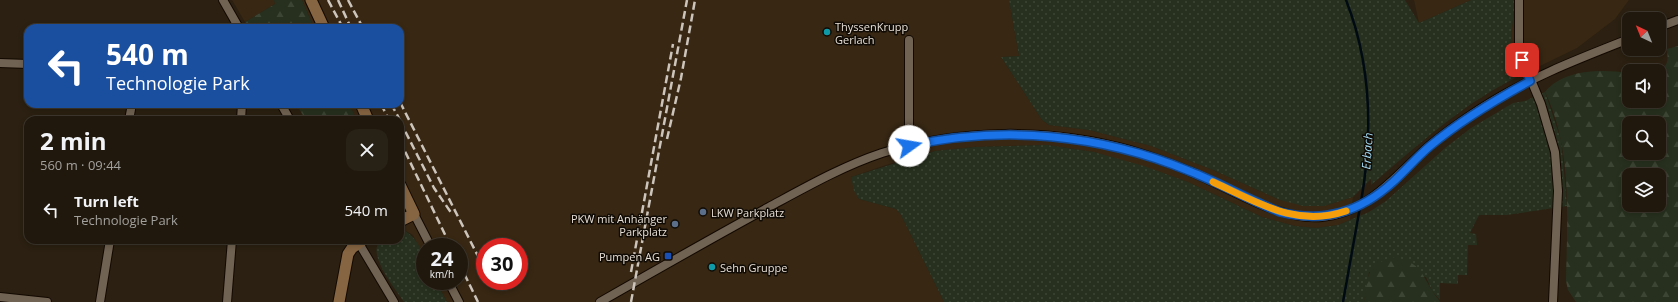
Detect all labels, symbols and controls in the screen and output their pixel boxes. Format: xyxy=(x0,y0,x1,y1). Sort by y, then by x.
north arrow xyxy=(1622,12,1666,56)
map controls xyxy=(1622,12,1666,212)
place label: ThyssenKrupp Gerlach xyxy=(835,19,908,47)
marker: ThyssenKrupp Gerlach xyxy=(822,27,832,37)
text: 540 m xyxy=(106,35,189,73)
icon: left xyxy=(40,40,92,92)
pin xyxy=(1505,43,1539,77)
icon: arrive xyxy=(1511,49,1533,71)
button: sound xyxy=(1622,64,1666,108)
text: Technologie Park xyxy=(106,71,250,95)
button: search xyxy=(1622,116,1666,160)
text: 2 min xyxy=(40,124,107,157)
position arrow xyxy=(888,125,930,167)
button: close xyxy=(346,129,388,171)
water label: Erbach xyxy=(1357,132,1377,170)
text: 560 m · 09:44 xyxy=(40,156,121,174)
button: layers xyxy=(1622,168,1666,212)
text: Turn left xyxy=(74,191,139,211)
icon: left xyxy=(40,199,62,221)
text: 540 m xyxy=(344,200,388,220)
place label: LKW Parkplatz xyxy=(711,205,784,220)
marker: LKW Parkplatz xyxy=(698,207,708,217)
text: Technologie Park xyxy=(74,211,178,229)
place label: PKW mit Anhänger Parkplatz xyxy=(571,211,667,239)
marker: PKW mit Anhänger Parkplatz xyxy=(670,219,680,229)
speed limit sign: 30 xyxy=(476,238,528,290)
text: 24 xyxy=(431,245,453,272)
place label: Pumpen AG xyxy=(599,249,660,264)
marker: Pumpen AG xyxy=(663,251,673,261)
place label: Sehn Gruppe xyxy=(720,260,787,275)
marker: Sehn Gruppe xyxy=(707,262,717,272)
text: km/h xyxy=(430,267,454,281)

